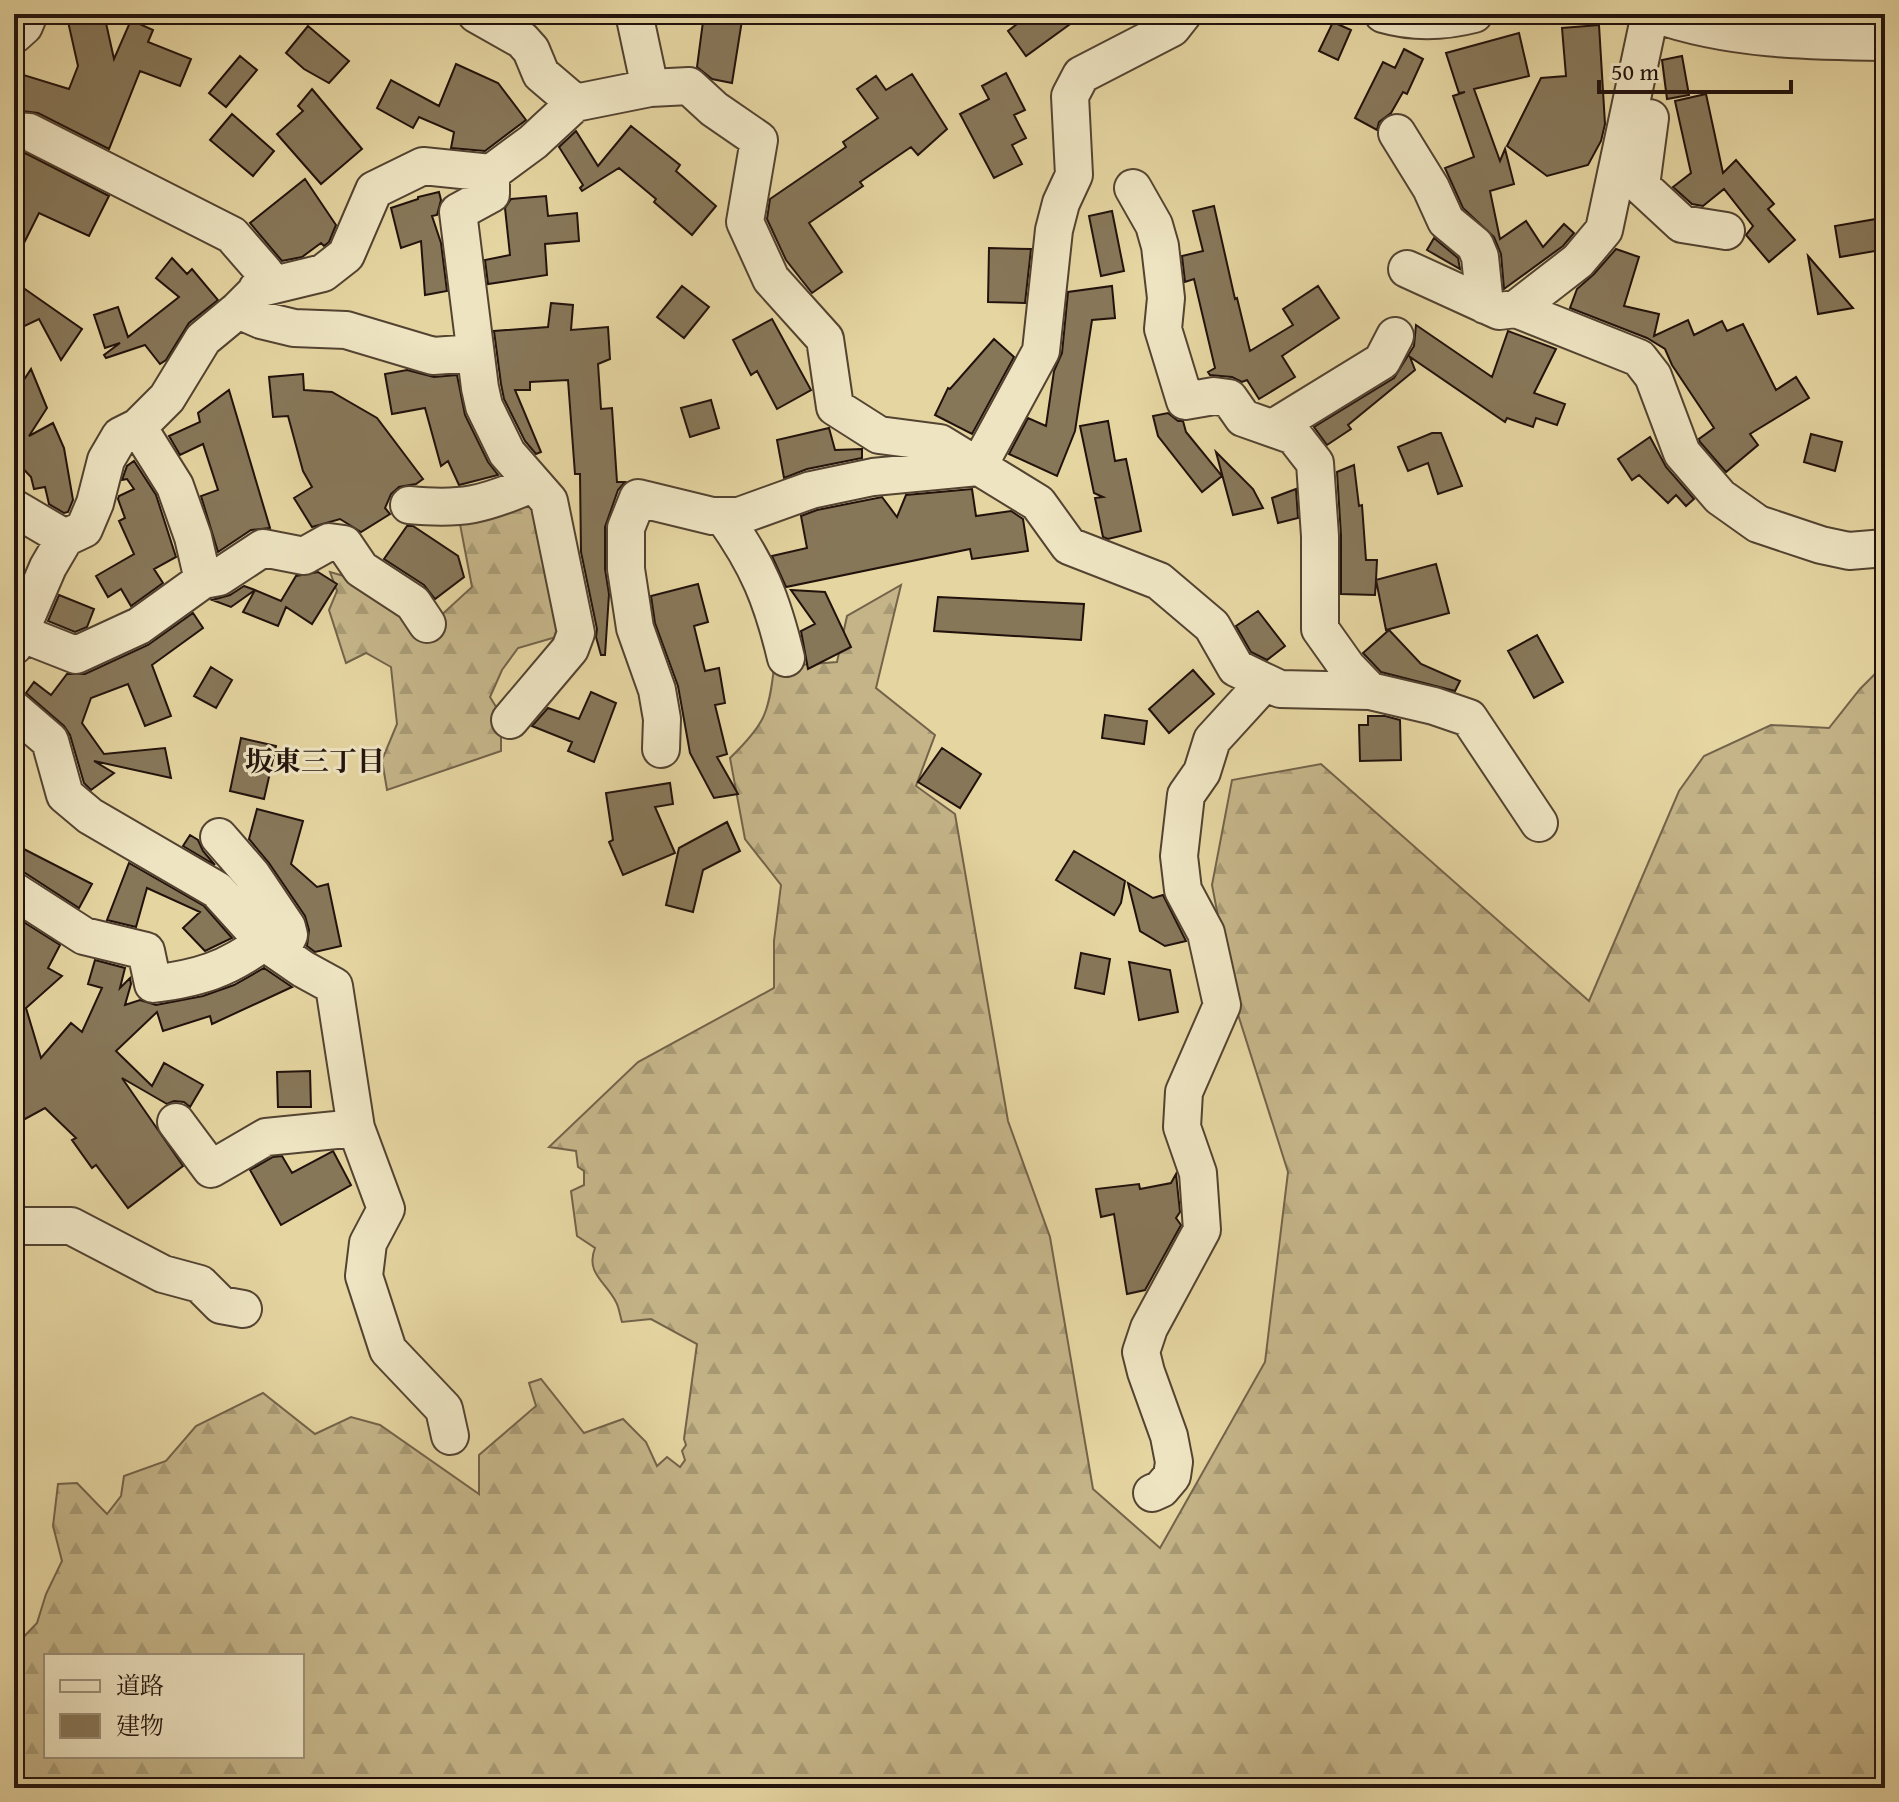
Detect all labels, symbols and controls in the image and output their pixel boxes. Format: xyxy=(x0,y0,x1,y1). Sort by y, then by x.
scale bar xyxy=(1599,44,1791,94)
text: 50 m xyxy=(1611,54,1659,89)
district label: 坂東三丁目 xyxy=(245,740,385,781)
legend xyxy=(44,1654,304,1758)
text: 道路 xyxy=(116,1668,164,1703)
text: 建物 xyxy=(116,1708,164,1743)

